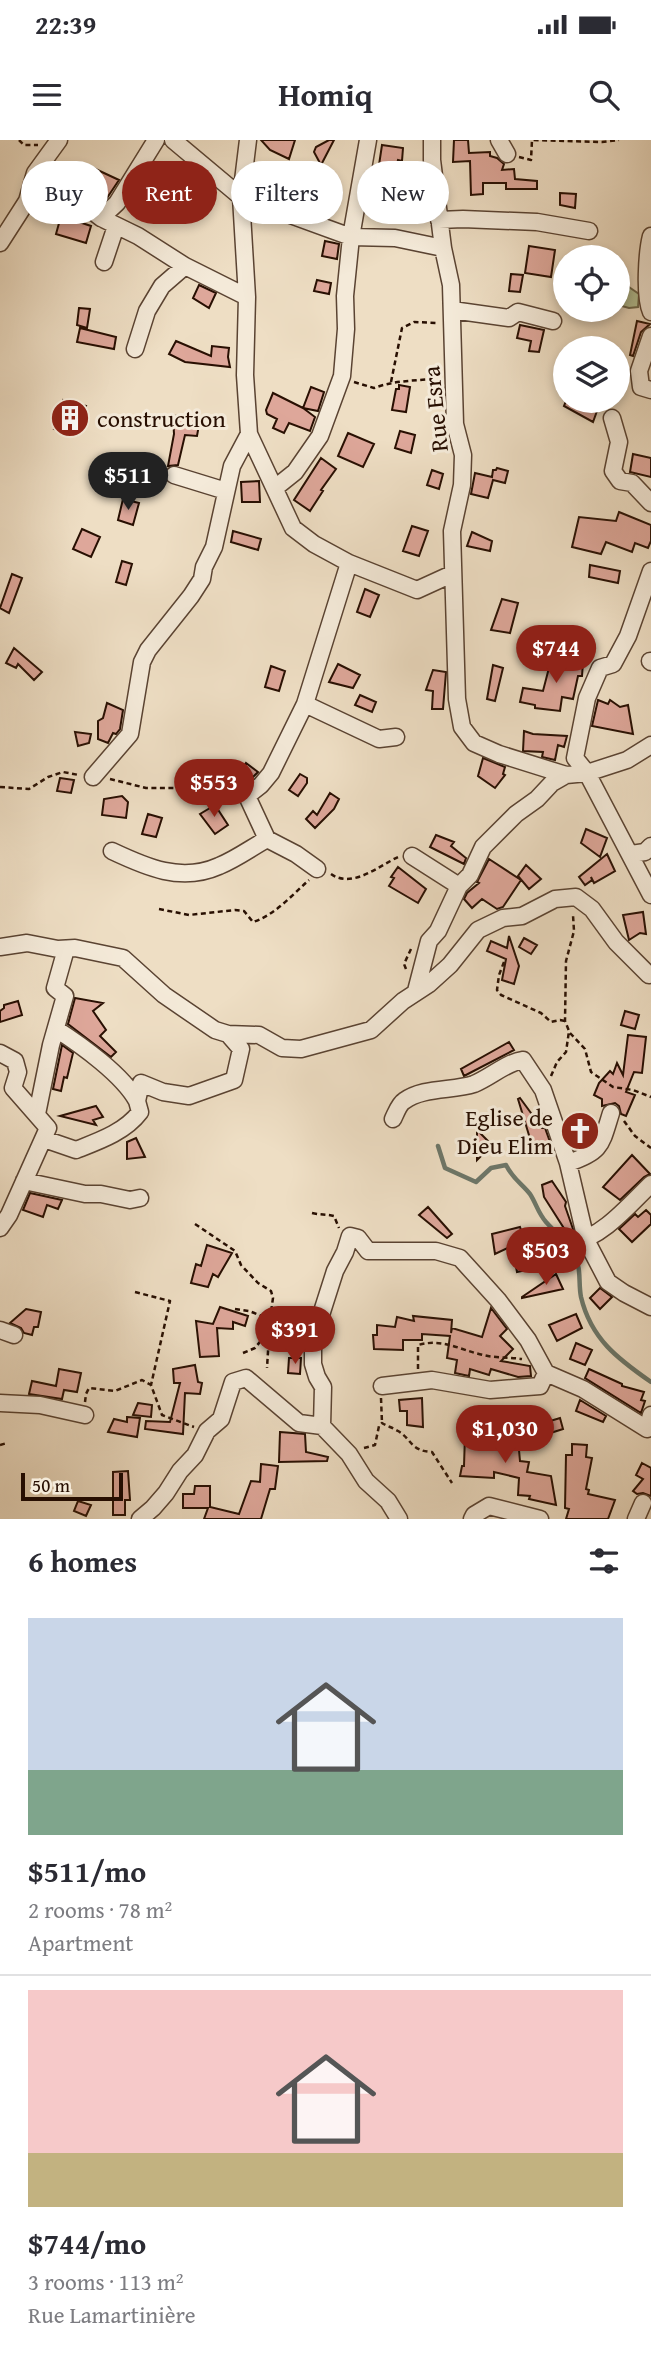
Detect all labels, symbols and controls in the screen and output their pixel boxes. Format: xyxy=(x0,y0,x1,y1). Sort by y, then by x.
text: 22:39 xyxy=(35,5,96,44)
text: Homiq xyxy=(278,71,373,118)
icon: menu xyxy=(28,76,66,114)
icon: search xyxy=(585,76,623,114)
chip: Buy xyxy=(21,161,108,224)
chip: Rent xyxy=(122,161,217,224)
chip: Filters xyxy=(231,161,343,224)
chip: New xyxy=(357,161,449,224)
map controls xyxy=(553,245,630,413)
button: locate xyxy=(553,245,630,322)
button: layers xyxy=(553,336,630,413)
street label: Rue Esra xyxy=(413,364,457,454)
building icon: construction xyxy=(49,397,91,439)
place label: construction xyxy=(97,401,226,436)
pin: $511 xyxy=(87,452,169,512)
text: $511 xyxy=(104,458,152,491)
pin: $744 xyxy=(515,626,597,685)
text: $744 xyxy=(532,631,580,664)
pin: $553 xyxy=(173,760,255,819)
text: $553 xyxy=(190,765,238,798)
place label: Eglise de Dieu Elim xyxy=(457,1100,553,1163)
church icon: Eglise de Dieu Elim xyxy=(559,1110,601,1152)
pin: $503 xyxy=(505,1228,587,1287)
text: $503 xyxy=(522,1233,570,1266)
pin: $391 xyxy=(254,1306,336,1366)
text: $391 xyxy=(271,1312,319,1345)
pin: $1,030 xyxy=(448,1406,562,1465)
text: $1,030 xyxy=(472,1411,538,1444)
scale bar xyxy=(21,1470,122,1502)
text: 50 m xyxy=(32,1471,70,1499)
text: 6 homes xyxy=(28,1539,137,1583)
icon: filters xyxy=(585,1542,623,1580)
icon: home xyxy=(263,1664,389,1790)
text: $511/mo xyxy=(28,1849,146,1893)
text: 2 rooms · 78 m² xyxy=(28,1893,172,1926)
text: Apartment xyxy=(28,1926,133,1959)
icon: home xyxy=(263,2036,389,2162)
text: $744/mo xyxy=(28,2221,146,2265)
text: 3 rooms · 113 m² xyxy=(28,2265,183,2298)
text: Rue Lamartinière xyxy=(28,2298,195,2331)

